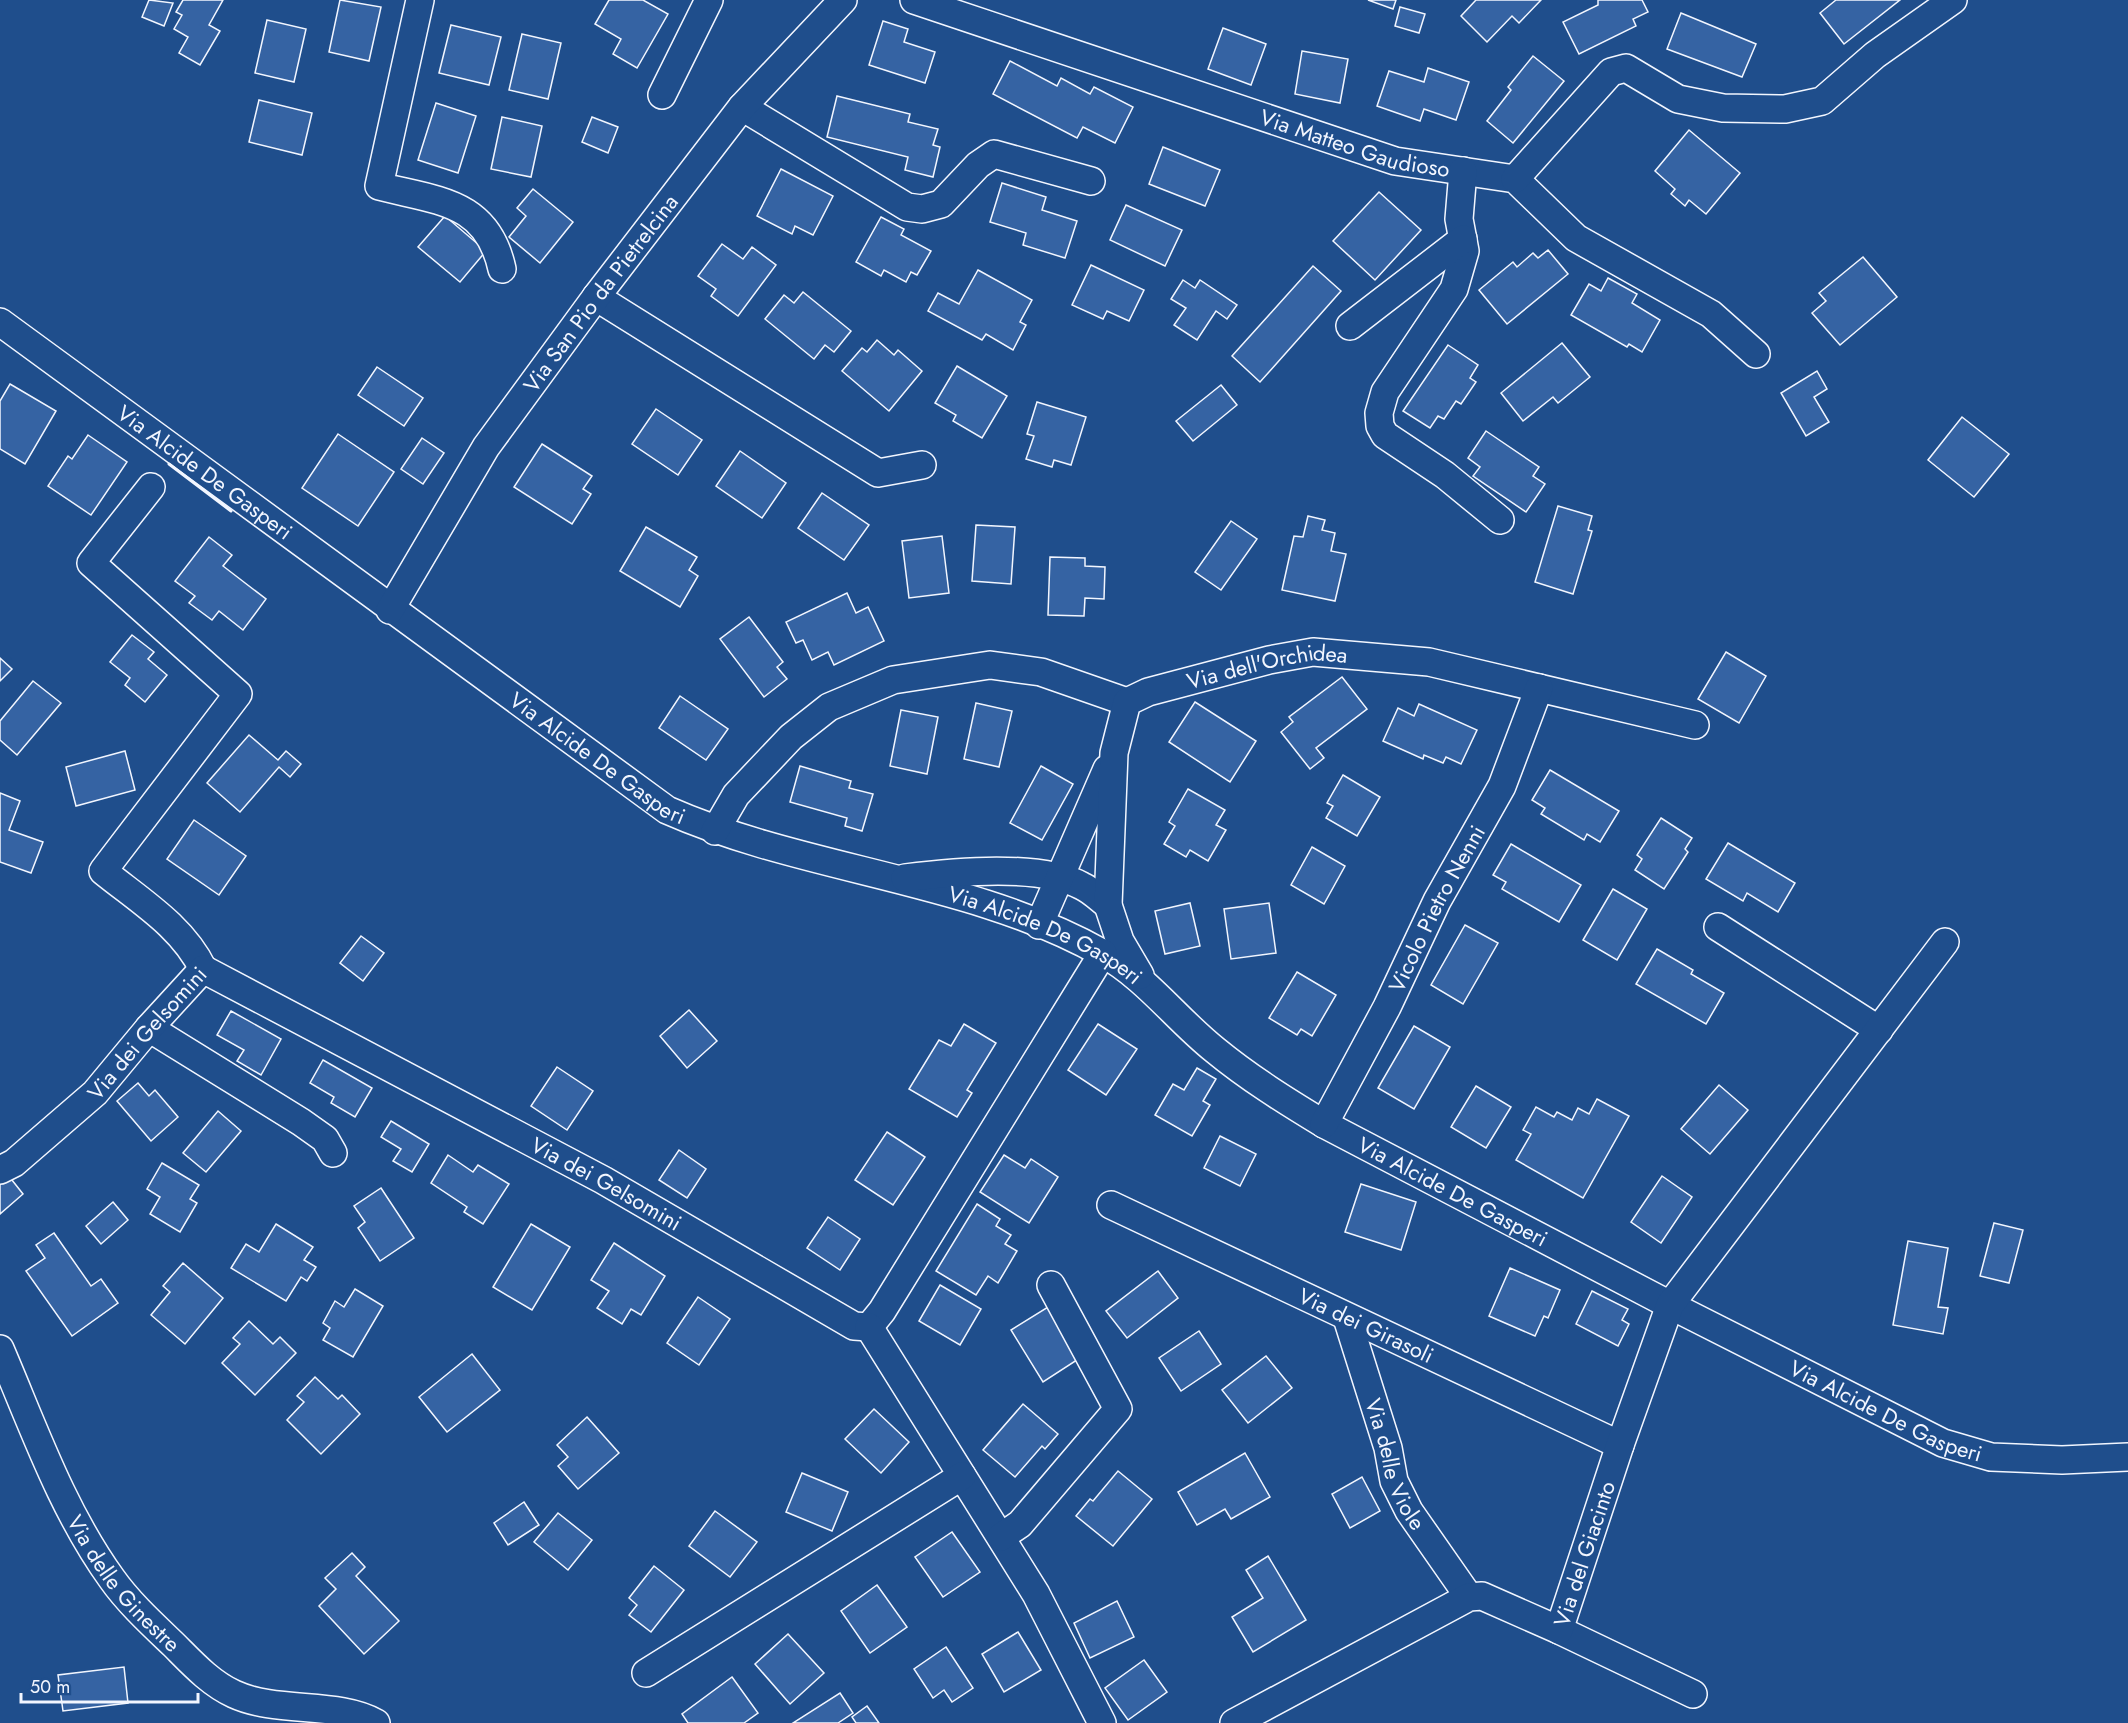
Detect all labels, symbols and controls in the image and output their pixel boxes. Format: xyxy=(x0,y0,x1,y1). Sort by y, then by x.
street label: Via Matteo Gaudioso xyxy=(1256,101,1452,185)
street label: Via San Pio da Pietrelcina xyxy=(515,187,686,399)
street label: Via Alcide De Gasperi xyxy=(111,397,299,547)
street label: Via dell'Orchidea xyxy=(1183,636,1349,697)
street label: Via Alcide De Gasperi xyxy=(503,684,690,832)
street label: Vicolo Pietro Nenni xyxy=(1380,819,1493,997)
street label: Via Alcide De Gasperi xyxy=(945,878,1150,992)
street label: Via dei Gelsomini xyxy=(80,959,214,1107)
street label: Via Alcide De Gasperi xyxy=(1352,1128,1553,1254)
street label: Via dei Gelsomini xyxy=(525,1129,688,1238)
street label: Via dei Girasoli xyxy=(1293,1280,1439,1371)
street label: Via Alcide De Gasperi xyxy=(1784,1352,1986,1470)
street label: Via delle Viole xyxy=(1357,1394,1433,1536)
street label: Via del Giacinto xyxy=(1545,1477,1623,1631)
street label: Via delle Ginestre xyxy=(60,1509,188,1659)
scale bar xyxy=(21,1666,198,1704)
text: 50 m xyxy=(30,1674,70,1700)

